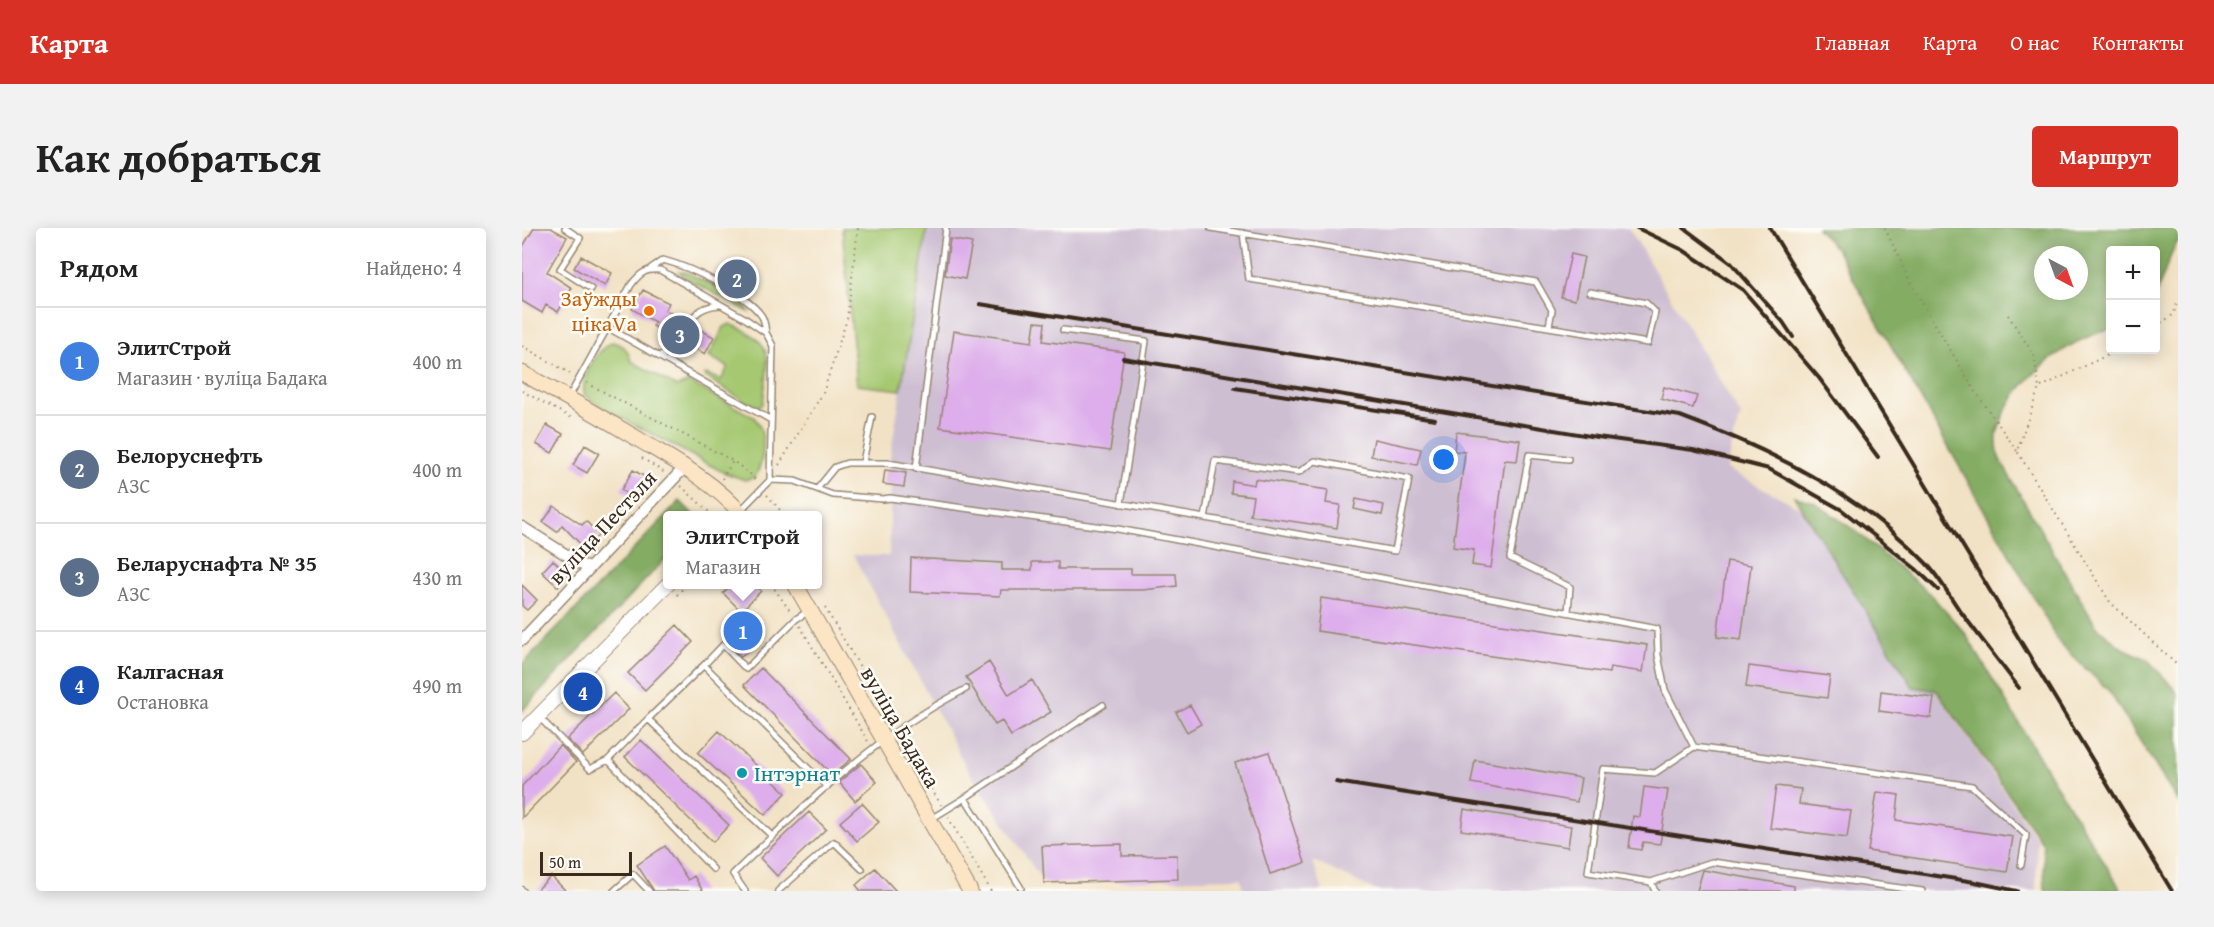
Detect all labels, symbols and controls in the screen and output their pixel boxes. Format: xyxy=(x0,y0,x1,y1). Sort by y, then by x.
text: Карта xyxy=(30,22,108,63)
text: Главная xyxy=(1815,27,1890,58)
text: Карта xyxy=(1923,27,1977,58)
text: О нас xyxy=(2010,27,2059,58)
text: Контакты xyxy=(2092,27,2184,58)
text: Как добраться xyxy=(36,126,321,187)
button: Маршрут xyxy=(2032,126,2178,187)
north arrow xyxy=(2034,246,2088,300)
map controls xyxy=(2106,246,2160,354)
button: + xyxy=(2106,246,2160,300)
text: Рядом xyxy=(60,248,138,287)
text: Найдено: 4 xyxy=(366,253,462,282)
pin: 2 xyxy=(718,256,756,302)
place label: Заўжды цікаVа xyxy=(560,282,638,339)
button: − xyxy=(2106,300,2160,354)
marker: Заўжды цікаVа xyxy=(642,304,656,318)
pin: 3 xyxy=(660,312,700,358)
text: ЭлитСтрой xyxy=(117,331,231,363)
text: 1 xyxy=(74,347,85,376)
text: 400 m xyxy=(412,347,462,376)
text: Магазин · вуліца Бадака xyxy=(117,363,328,392)
text: Белоруснефть xyxy=(117,439,263,471)
your location xyxy=(1429,445,1458,474)
text: 2 xyxy=(74,455,85,484)
text: 400 m xyxy=(412,455,462,484)
street label: вуліца Пестэля xyxy=(540,463,664,591)
text: АЗС xyxy=(117,471,150,500)
popup xyxy=(663,511,822,589)
text: ЭлитСтрой xyxy=(685,520,800,552)
text: Беларуснафта № 35 xyxy=(117,547,317,579)
text: Магазин xyxy=(685,552,761,581)
text: 3 xyxy=(74,563,85,592)
text: 430 m xyxy=(412,563,462,592)
text: АЗС xyxy=(117,579,150,608)
pin: 1 xyxy=(724,608,762,654)
text: Калгасная xyxy=(117,655,224,687)
street label: вуліца Бадака xyxy=(853,660,949,794)
pin: 4 xyxy=(564,670,602,714)
text: 4 xyxy=(74,671,85,700)
text: 490 m xyxy=(412,671,462,700)
text: Остановка xyxy=(117,687,209,716)
place label: Інтэрнат xyxy=(754,757,841,789)
marker: Інтэрнат xyxy=(735,766,749,780)
scale bar xyxy=(540,849,632,876)
text: 50 m xyxy=(549,850,581,874)

